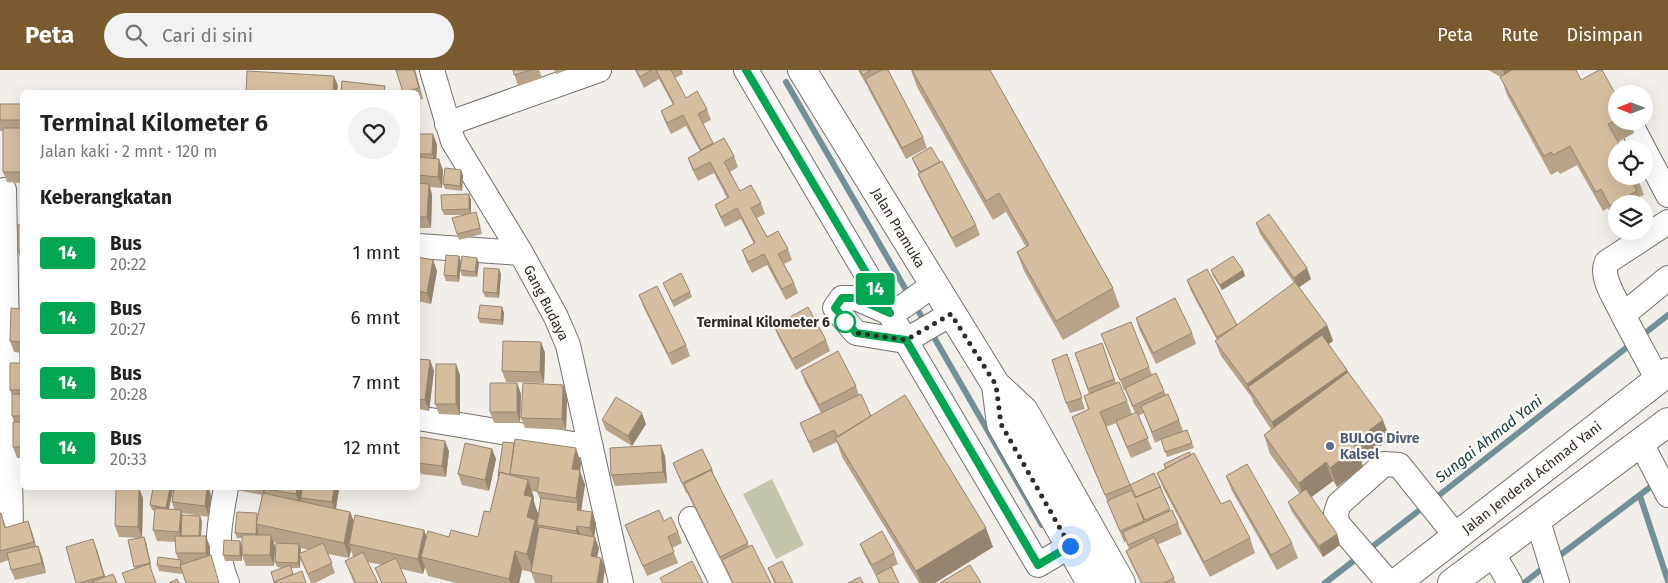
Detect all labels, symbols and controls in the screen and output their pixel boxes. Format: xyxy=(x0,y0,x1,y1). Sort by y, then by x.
search box xyxy=(104,13,454,58)
text: Peta xyxy=(25,21,74,49)
icon: search xyxy=(122,21,150,49)
text: Cari di sini xyxy=(162,24,253,47)
text: Peta xyxy=(1437,24,1473,46)
text: Rute xyxy=(1501,24,1539,46)
text: Disimpan xyxy=(1567,24,1643,46)
north arrow xyxy=(1608,85,1652,130)
map controls xyxy=(1608,85,1653,240)
button: heart xyxy=(348,107,400,159)
text: Terminal Kilometer 6 xyxy=(40,109,268,137)
button: locate xyxy=(1608,140,1653,185)
text: Jalan kaki · 2 mnt · 120 m xyxy=(40,142,217,161)
street label: Jalan Pramuka xyxy=(867,185,929,271)
text: Keberangkatan xyxy=(40,186,172,209)
button: layers xyxy=(1608,195,1653,240)
text: Bus xyxy=(110,232,142,255)
text: 1 mnt xyxy=(352,241,400,264)
text: 14 xyxy=(58,242,77,264)
text: 20:22 xyxy=(110,255,147,274)
street label: Gang Budaya xyxy=(520,262,572,344)
line badge: 14 xyxy=(852,273,898,305)
text: 14 xyxy=(866,278,884,300)
text: Bus xyxy=(110,297,142,320)
text: 6 mnt xyxy=(351,306,400,329)
text: 14 xyxy=(58,307,77,329)
marker: Terminal Kilometer 6 xyxy=(834,311,856,333)
place label: Terminal Kilometer 6 xyxy=(697,314,830,331)
text: 20:27 xyxy=(110,320,146,339)
text: Bus xyxy=(110,362,142,385)
text: 7 mnt xyxy=(352,371,400,394)
text: 14 xyxy=(58,372,77,394)
text: 20:28 xyxy=(110,385,147,404)
water label: Sungai Ahmad Yani xyxy=(1431,392,1546,487)
street label: Jalan Jenderal Achmad Yani xyxy=(1459,418,1605,538)
text: Bus xyxy=(110,427,142,450)
place label: BULOG Divre Kalsel xyxy=(1340,430,1420,463)
text: 12 mnt xyxy=(343,436,400,459)
text: 14 xyxy=(58,437,77,459)
marker: BULOG Divre Kalsel xyxy=(1324,440,1336,452)
text: 20:33 xyxy=(110,450,147,469)
your location xyxy=(1058,534,1083,559)

